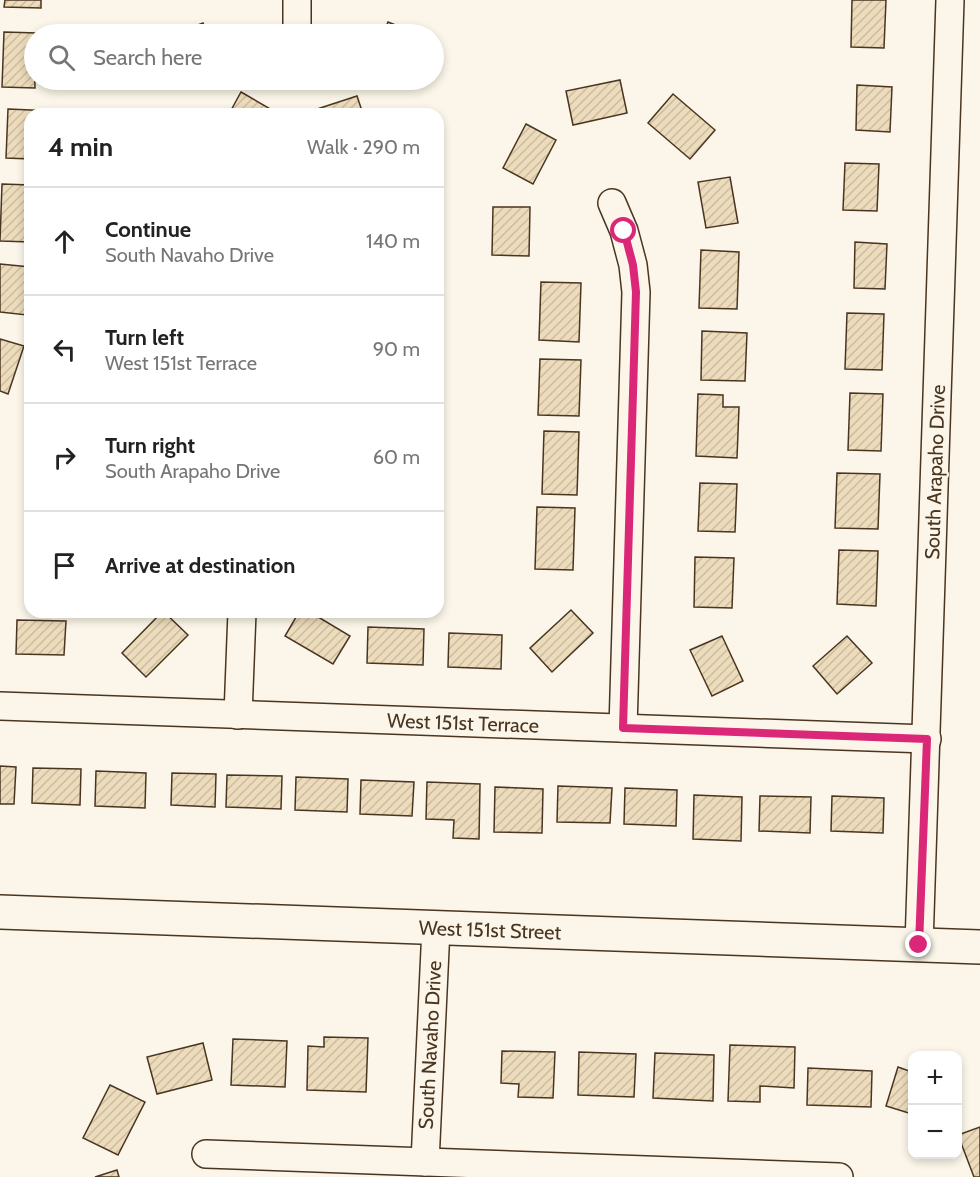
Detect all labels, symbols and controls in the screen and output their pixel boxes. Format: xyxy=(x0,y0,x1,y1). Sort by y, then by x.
search box xyxy=(24,24,444,90)
icon: search xyxy=(45,41,78,74)
text: Search here xyxy=(93,44,202,71)
text: 4 min xyxy=(48,131,113,163)
text: Walk · 290 m xyxy=(307,135,420,159)
text: Continue xyxy=(105,216,191,243)
route start xyxy=(610,217,636,243)
icon: ahead xyxy=(48,225,81,258)
text: 140 m xyxy=(366,229,420,253)
text: South Navaho Drive xyxy=(105,243,274,267)
text: Turn left xyxy=(105,324,184,351)
icon: left xyxy=(48,333,81,366)
text: 90 m xyxy=(373,337,420,361)
text: West 151st Terrace xyxy=(105,351,257,375)
street label: South Arapaho Drive xyxy=(920,384,950,560)
text: Turn right xyxy=(105,432,195,459)
icon: right xyxy=(48,441,81,474)
text: 60 m xyxy=(373,445,420,469)
text: South Arapaho Drive xyxy=(105,459,280,483)
icon: arrive xyxy=(48,549,81,582)
text: Arrive at destination xyxy=(105,552,295,579)
street label: West 151st Terrace xyxy=(387,708,539,738)
street label: West 151st Street xyxy=(418,916,562,944)
route end xyxy=(905,931,931,957)
street label: South Navaho Drive xyxy=(414,960,446,1130)
map controls xyxy=(908,1051,962,1159)
button: + xyxy=(908,1051,962,1105)
button: − xyxy=(908,1105,962,1159)

